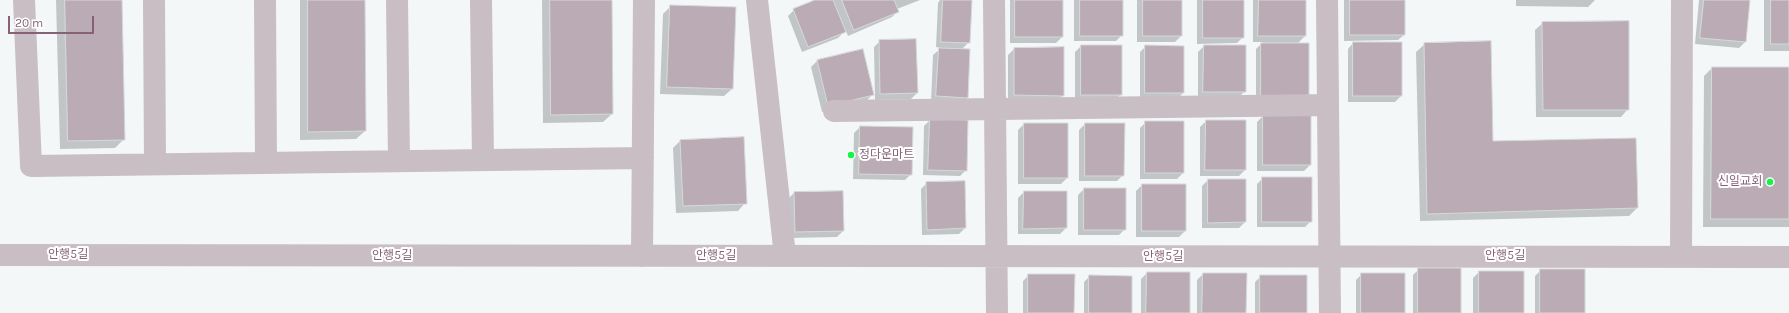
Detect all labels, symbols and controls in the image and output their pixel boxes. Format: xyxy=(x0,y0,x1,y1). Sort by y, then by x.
scale bar xyxy=(10,8,96,34)
text: 20 m xyxy=(15,16,43,30)
place label: 정다운마트 xyxy=(859,148,914,162)
marker: 정다운마트 xyxy=(846,150,856,160)
place label: 신일교회 xyxy=(1718,175,1762,189)
marker: 신일교회 xyxy=(1765,177,1775,187)
street label: 안행5길 xyxy=(48,248,88,262)
street label: 안행5길 xyxy=(372,249,412,263)
street label: 안행5길 xyxy=(696,249,736,263)
street label: 안행5길 xyxy=(1485,249,1525,263)
street label: 안행5길 xyxy=(1143,250,1183,264)

